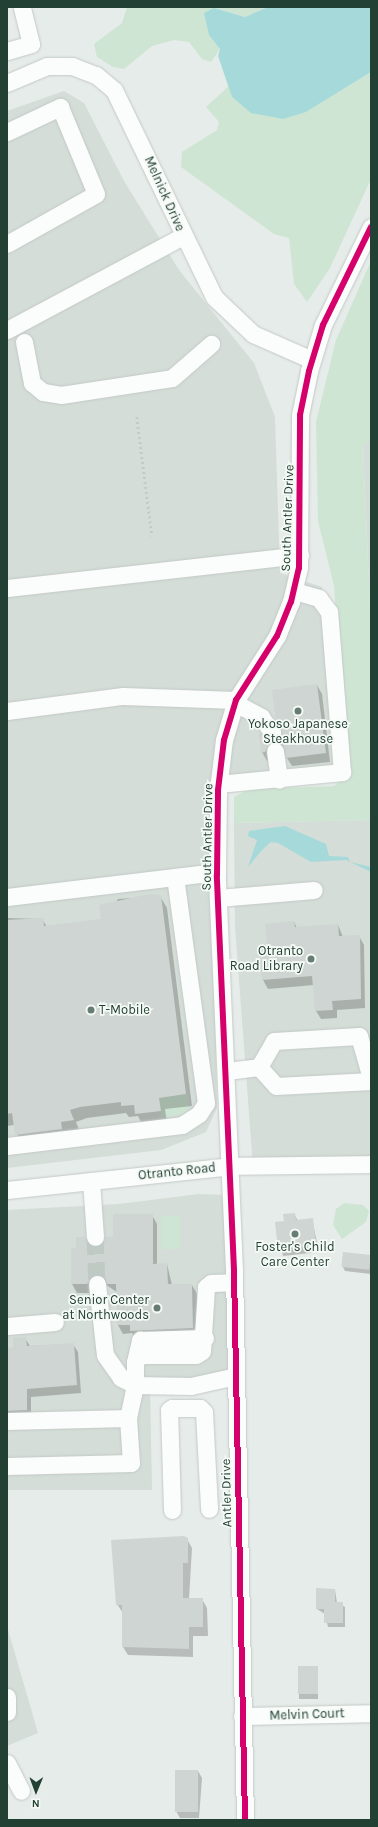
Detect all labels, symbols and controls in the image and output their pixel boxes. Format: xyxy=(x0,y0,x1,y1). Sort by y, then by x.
street label: Melnick Drive xyxy=(140,154,188,234)
street label: South Antler Drive xyxy=(278,464,298,572)
marker: Yokoso Japanese Steakhouse xyxy=(293,706,303,716)
place label: Yokoso Japanese Steakhouse xyxy=(248,717,348,748)
street label: South Antler Drive xyxy=(199,783,217,891)
place label: Otranto Road Library xyxy=(230,944,303,975)
marker: Otranto Road Library xyxy=(306,954,316,964)
place label: T-Mobile xyxy=(99,1002,150,1018)
marker: T-Mobile xyxy=(86,1005,96,1015)
street label: Otranto Road xyxy=(137,1160,217,1184)
marker: Foster's Child Care Center xyxy=(290,1229,300,1239)
place label: Foster's Child Care Center xyxy=(255,1240,335,1271)
place label: Senior Center at Northwoods xyxy=(62,1293,149,1324)
marker: Senior Center at Northwoods xyxy=(152,1303,162,1313)
street label: Antler Drive xyxy=(219,1459,235,1527)
street label: Melvin Court xyxy=(269,1706,345,1724)
north arrow xyxy=(16,1771,56,1811)
text: N xyxy=(32,1797,40,1810)

